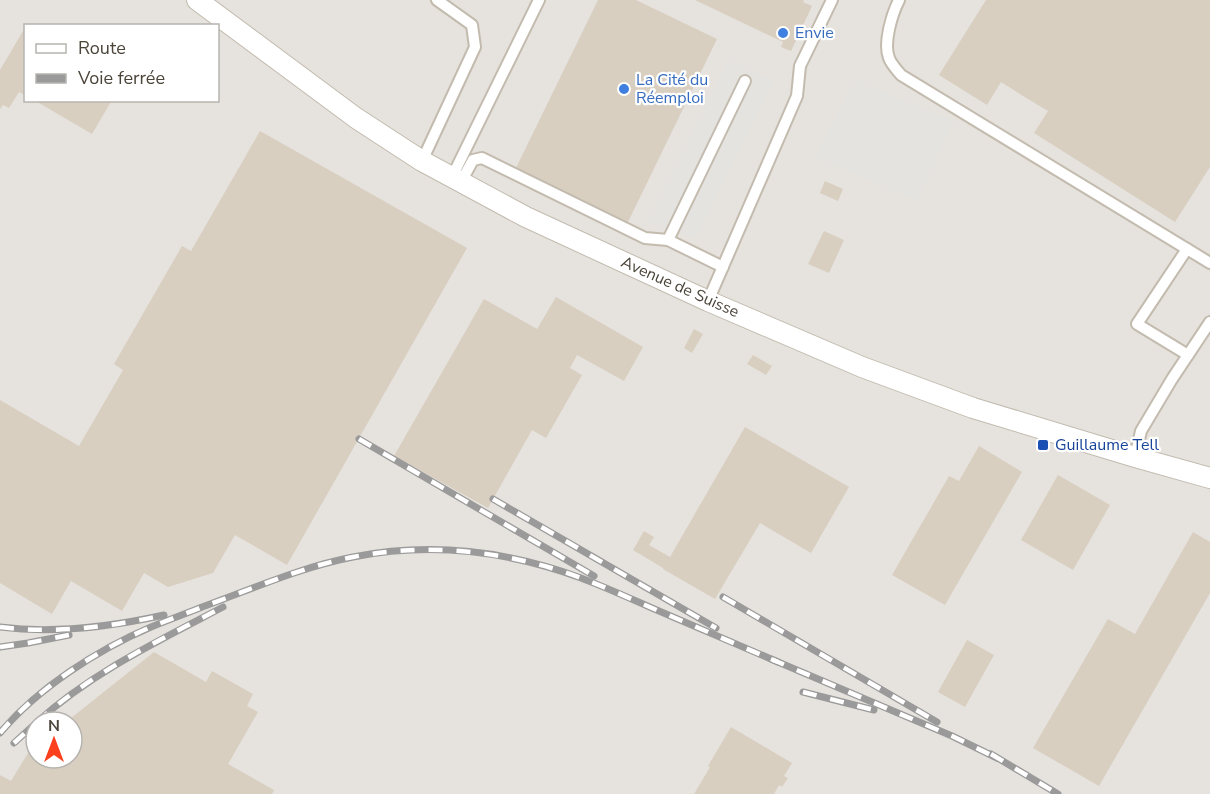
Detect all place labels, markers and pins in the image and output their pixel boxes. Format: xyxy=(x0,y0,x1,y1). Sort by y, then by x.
place label: Envie xyxy=(795,22,834,44)
marker: Envie xyxy=(776,26,790,40)
place label: La Cité du Réemploi xyxy=(636,69,708,109)
marker: La Cité du Réemploi xyxy=(617,82,631,96)
place label: Guillaume Tell xyxy=(1055,434,1159,456)
marker: Guillaume Tell xyxy=(1036,438,1050,452)

